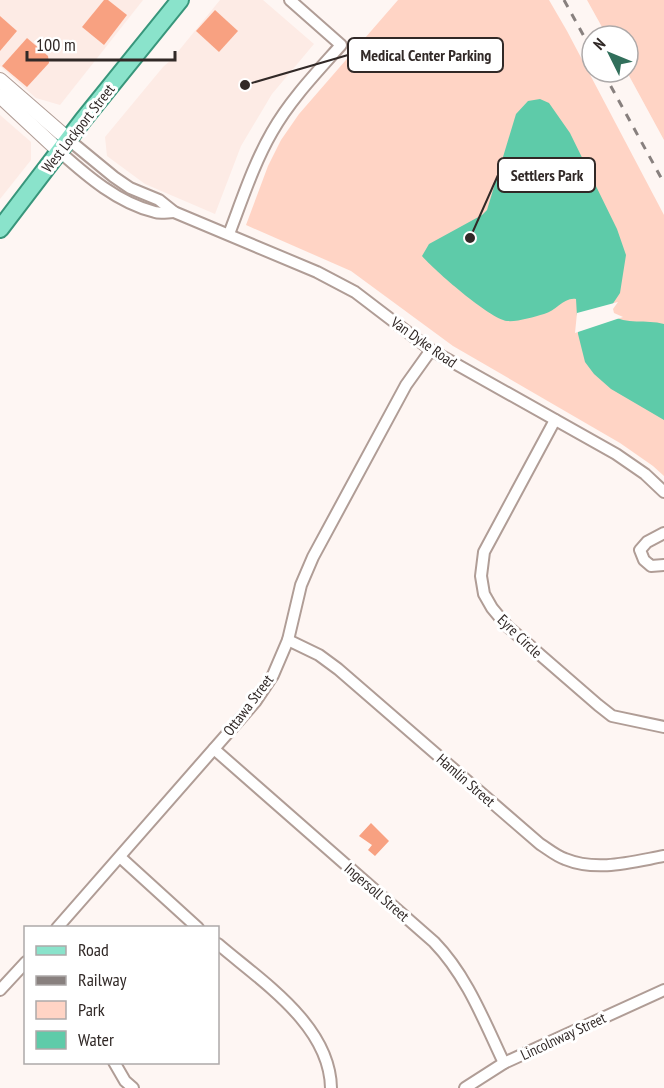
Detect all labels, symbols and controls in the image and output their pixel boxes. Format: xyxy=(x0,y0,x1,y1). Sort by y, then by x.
scale bar xyxy=(27,24,176,62)
north arrow xyxy=(580,24,640,84)
text: 100 m xyxy=(36,33,76,56)
text: N xyxy=(589,34,609,54)
callout: Medical Center Parking xyxy=(348,38,503,72)
text: Medical Center Parking xyxy=(361,45,491,65)
street label: West Lockport Street xyxy=(38,80,118,176)
callout: Settlers Park xyxy=(498,158,595,192)
text: Settlers Park xyxy=(511,165,584,185)
street label: Van Dyke Road xyxy=(387,312,461,372)
street label: Eyre Circle xyxy=(494,610,546,662)
street label: Ottawa Street xyxy=(219,671,277,739)
street label: Hamlin Street xyxy=(433,749,499,811)
street label: Ingersoll Street xyxy=(341,859,413,925)
legend xyxy=(24,926,219,1064)
text: Road xyxy=(78,938,109,961)
text: Railway xyxy=(78,968,127,991)
text: Park xyxy=(78,998,105,1021)
street label: Lincolnway Street xyxy=(517,1008,609,1064)
text: Water xyxy=(78,1028,114,1051)

